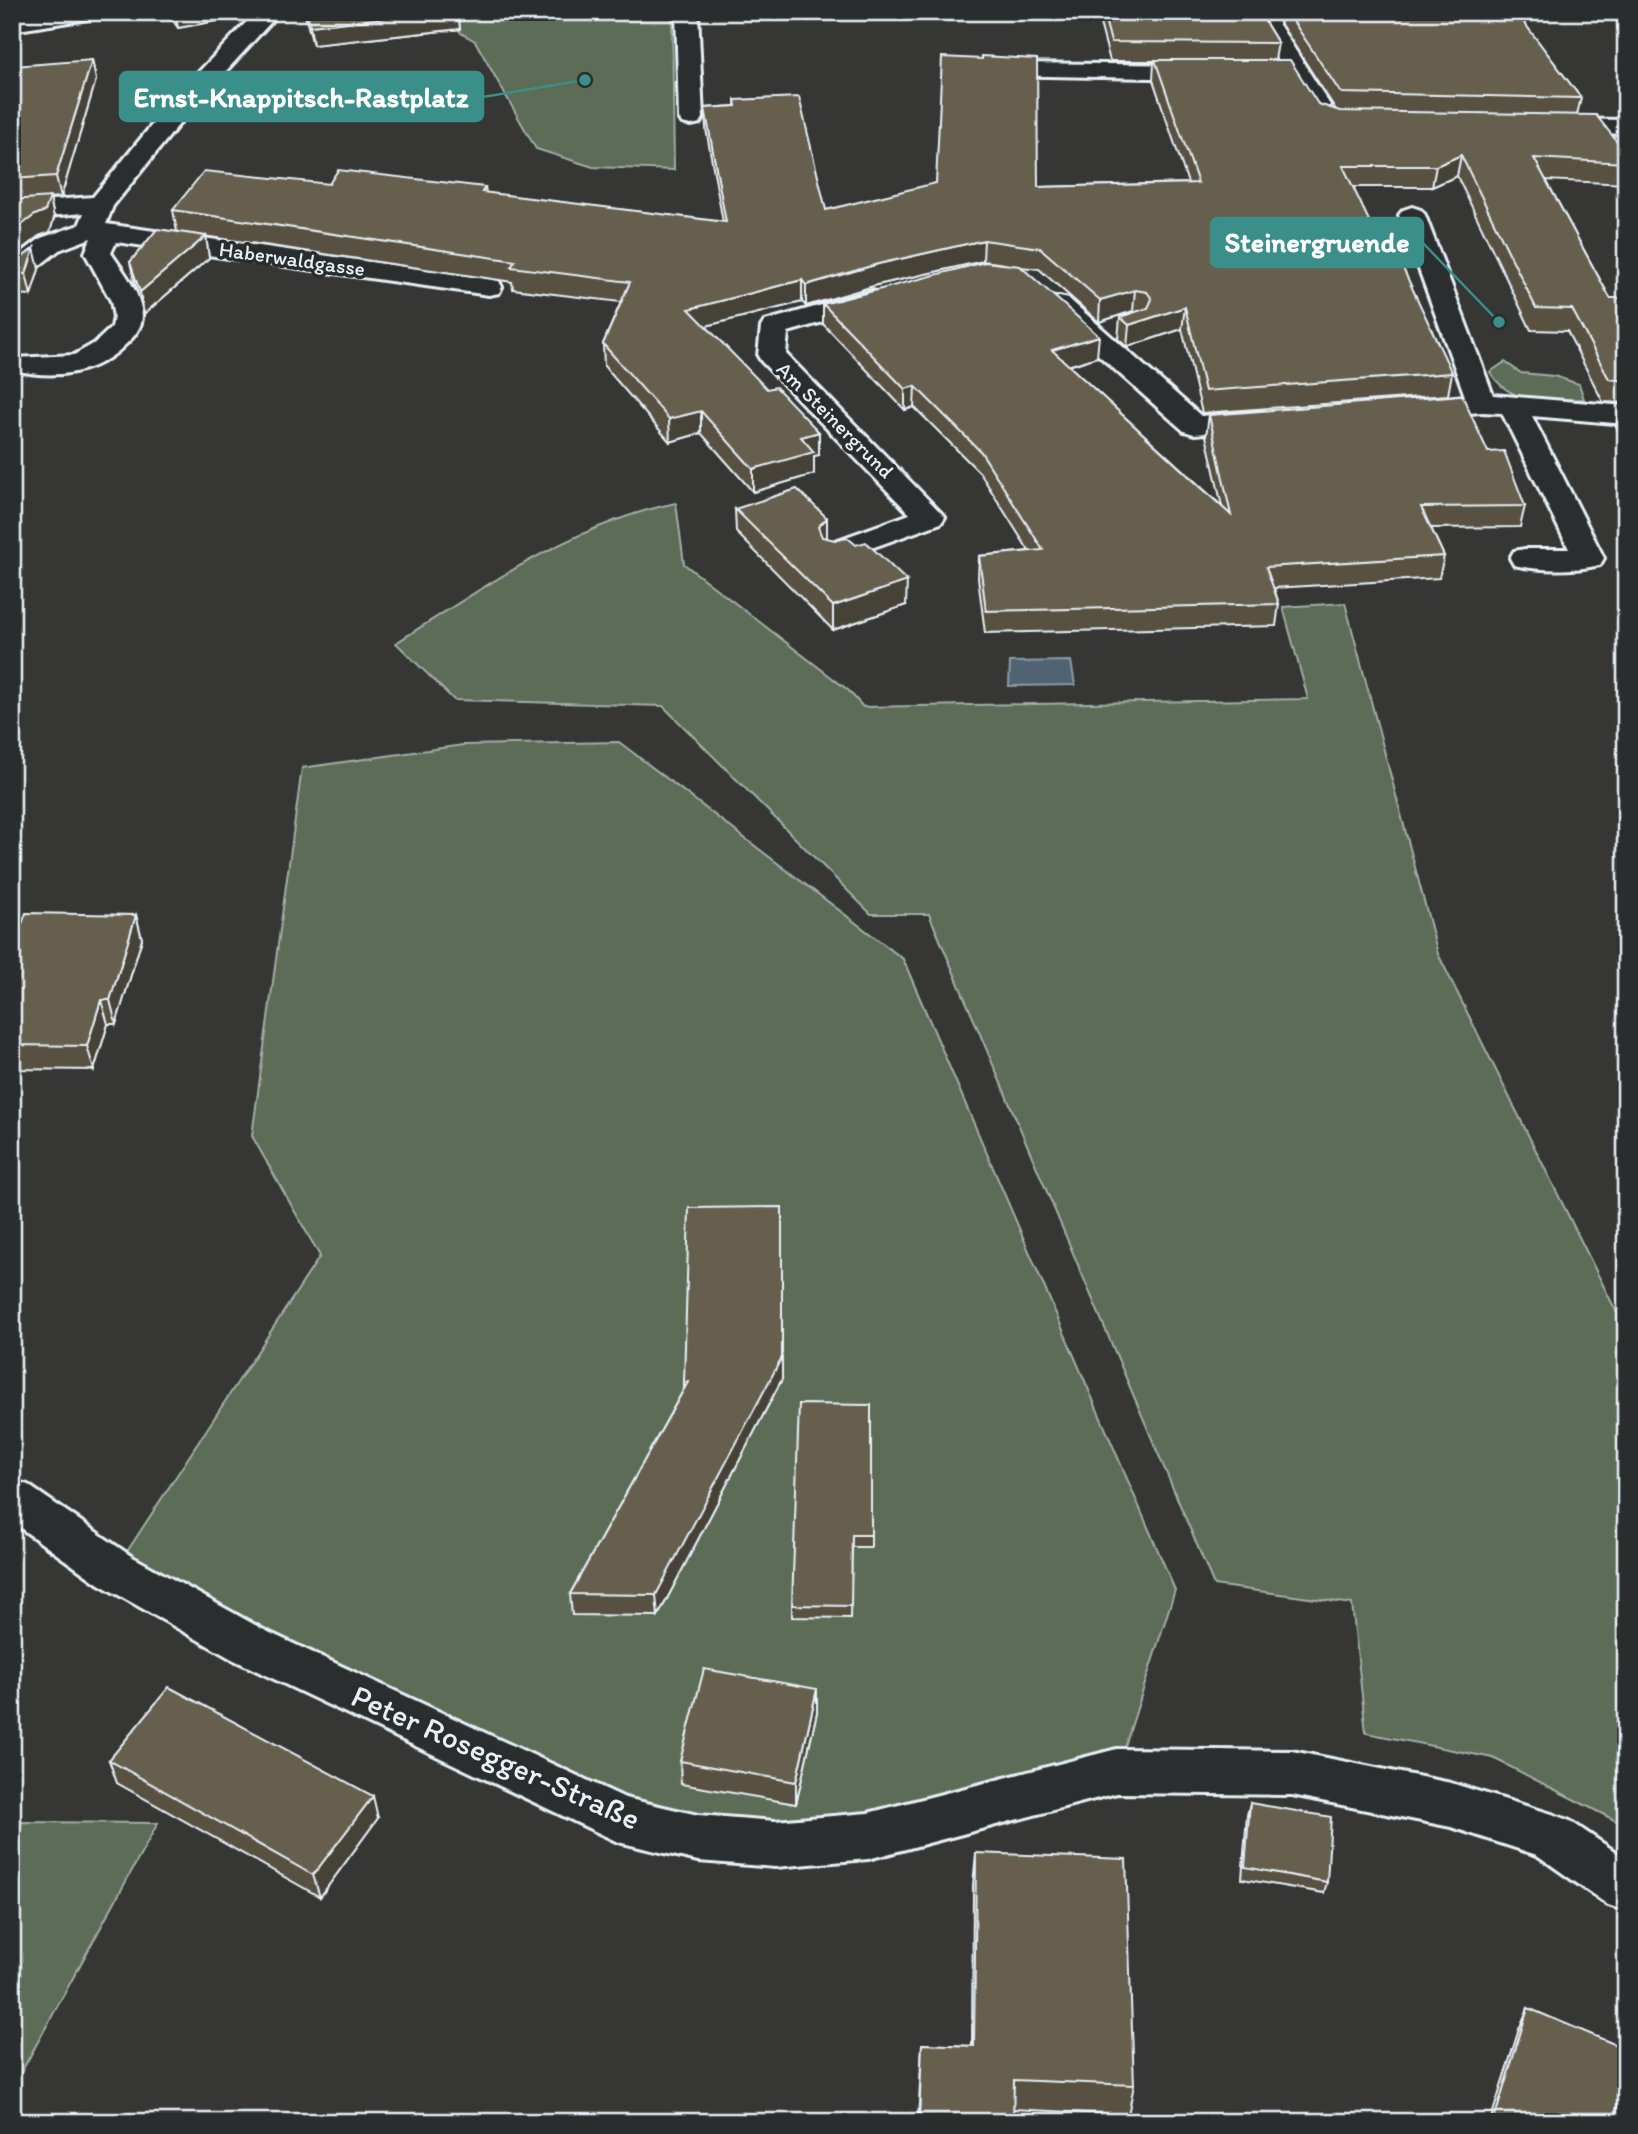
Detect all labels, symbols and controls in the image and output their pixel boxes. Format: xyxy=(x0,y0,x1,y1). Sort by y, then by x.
callout: Ernst-Knappitsch-Rastplatz xyxy=(120,72,483,121)
text: Ernst-Knappitsch-Rastplatz xyxy=(133,80,469,114)
callout: Steinergruende xyxy=(1211,218,1423,267)
text: Steinergruende xyxy=(1225,225,1409,259)
street label: Haberwaldgasse xyxy=(218,236,367,281)
street label: Am Steinergrund xyxy=(772,356,899,483)
street label: Peter Rosegger-Straße xyxy=(346,1676,646,1838)

